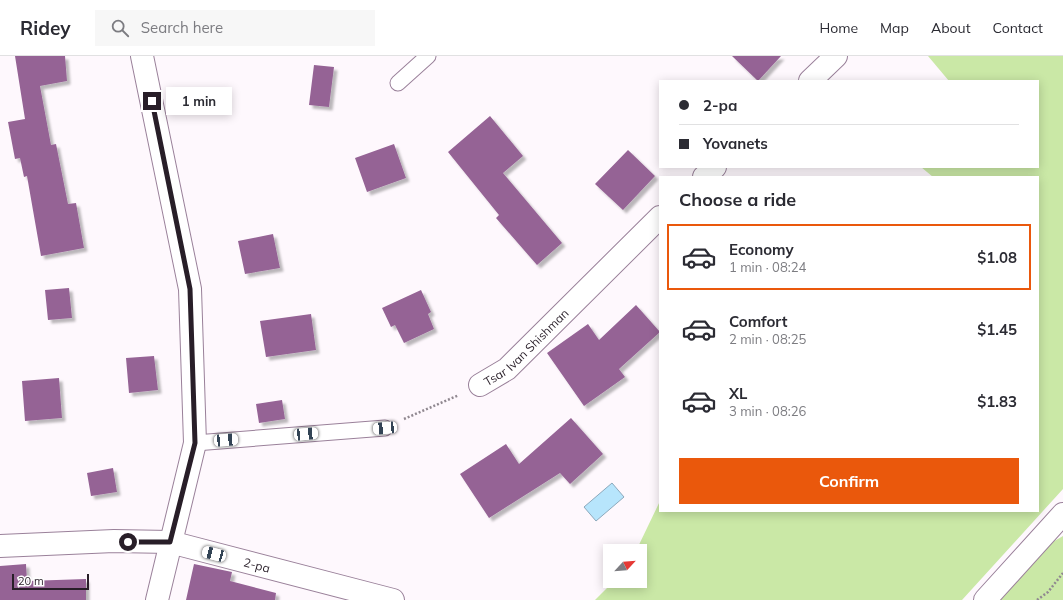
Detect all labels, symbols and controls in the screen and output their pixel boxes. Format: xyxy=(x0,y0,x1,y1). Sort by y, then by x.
search box xyxy=(95,10,375,46)
text: Ridey xyxy=(20,16,71,40)
icon: search xyxy=(109,17,131,39)
text: Search here xyxy=(141,18,223,37)
text: Home xyxy=(819,19,858,37)
text: Map xyxy=(880,19,909,37)
text: About xyxy=(931,19,971,37)
text: Contact xyxy=(993,19,1043,37)
callout: 1 min xyxy=(166,87,232,115)
route end xyxy=(143,92,161,110)
text: 1 min xyxy=(182,93,216,109)
text: 2-ра xyxy=(703,96,738,115)
text: Yovanets xyxy=(703,134,768,153)
text: Choose a ride xyxy=(679,188,796,211)
icon: car xyxy=(681,239,717,275)
text: Economy xyxy=(729,240,794,259)
text: $1.08 xyxy=(977,248,1017,267)
text: 1 min · 08:24 xyxy=(729,259,806,275)
street label: Tsar Ivan Shishman xyxy=(481,305,571,389)
icon: car xyxy=(681,311,717,347)
text: Comfort xyxy=(729,312,787,331)
text: $1.45 xyxy=(977,320,1017,339)
text: 2 min · 08:25 xyxy=(729,331,806,347)
icon: car xyxy=(681,383,717,419)
text: XL xyxy=(729,384,747,403)
text: $1.83 xyxy=(977,392,1017,411)
text: 3 min · 08:26 xyxy=(729,403,806,419)
car xyxy=(373,421,397,435)
car xyxy=(294,427,318,441)
car xyxy=(214,433,238,447)
button: Confirm xyxy=(679,458,1019,504)
route start xyxy=(119,533,137,551)
north arrow xyxy=(603,544,647,588)
map controls xyxy=(603,544,647,588)
car xyxy=(201,545,227,563)
street label: 2-ра xyxy=(242,554,272,575)
scale bar xyxy=(12,572,89,591)
text: 20 m xyxy=(18,574,44,588)

